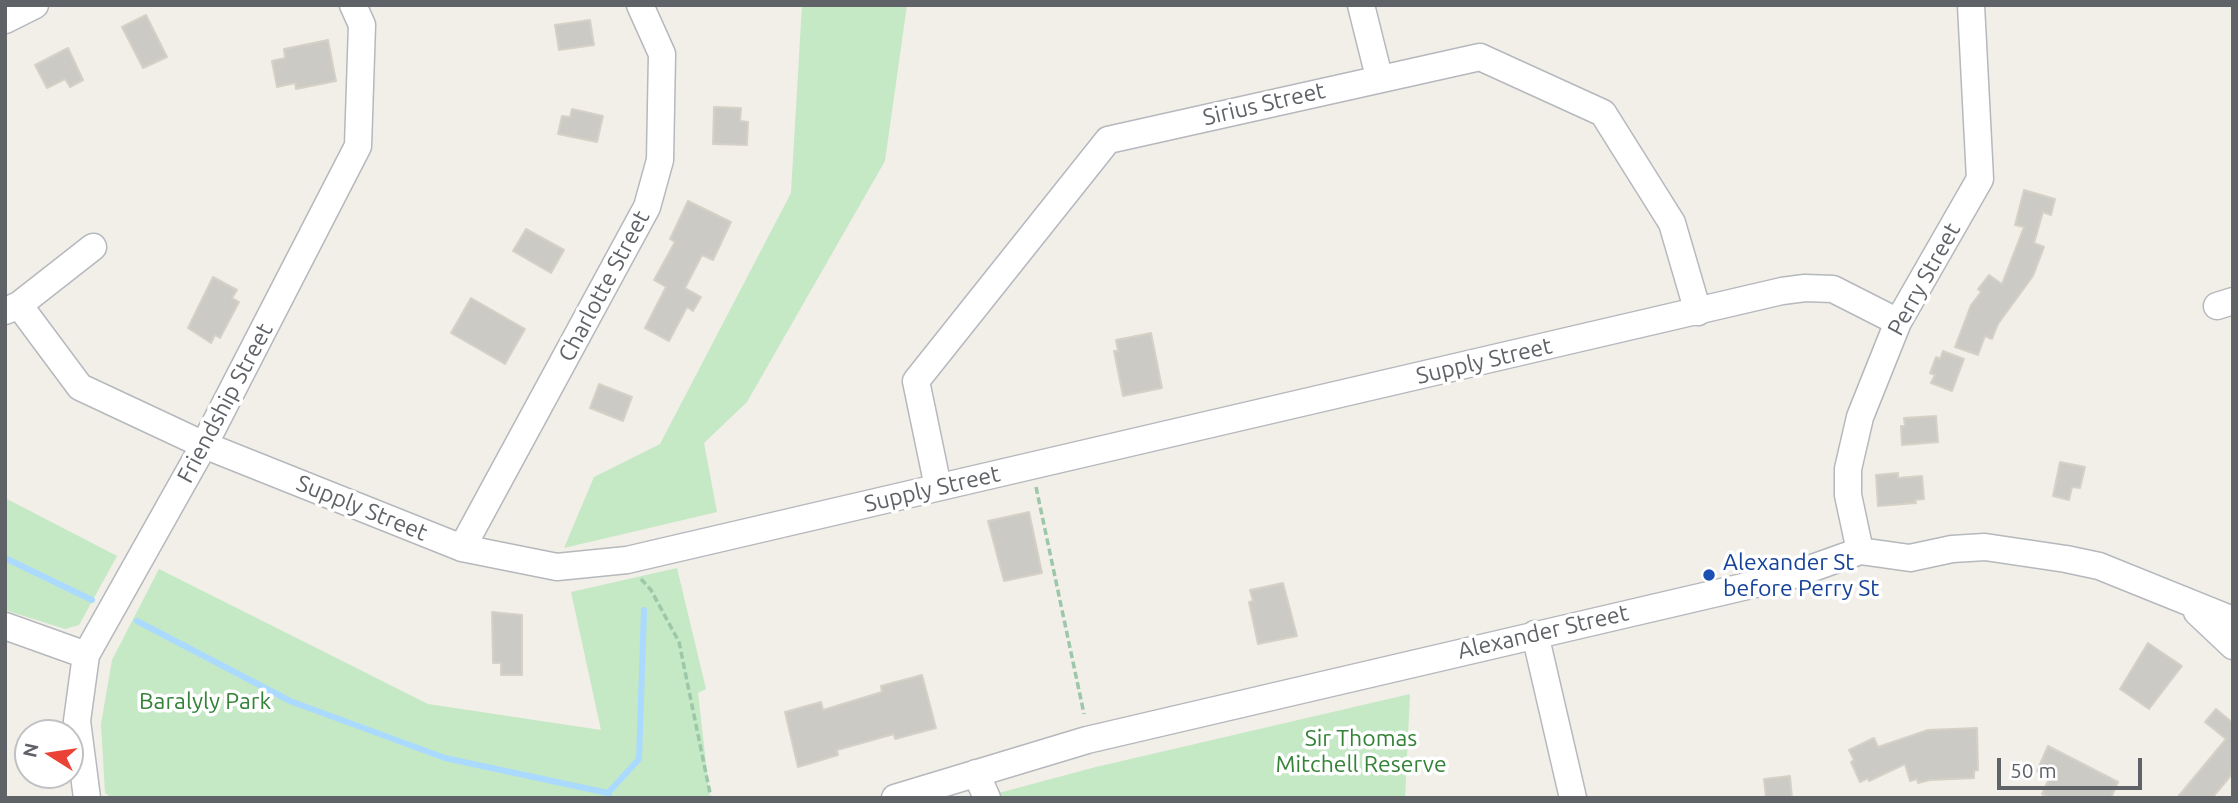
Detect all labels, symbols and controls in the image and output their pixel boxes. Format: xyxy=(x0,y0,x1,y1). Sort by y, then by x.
street label: Sirius Street xyxy=(1200,77,1328,131)
street label: Charlotte Street xyxy=(553,206,655,366)
street label: Perry Street xyxy=(1882,218,1966,340)
street label: Friendship Street xyxy=(171,318,279,488)
street label: Supply Street xyxy=(1413,332,1555,390)
street label: Supply Street xyxy=(861,460,1003,518)
street label: Supply Street xyxy=(293,469,431,547)
place label: Alexander St before Perry St xyxy=(1723,548,1879,602)
marker: Alexander St before Perry St xyxy=(1701,567,1717,583)
street label: Alexander Street xyxy=(1455,599,1631,665)
park label: Baralyly Park xyxy=(139,687,271,715)
north arrow xyxy=(14,719,84,789)
park label: Sir Thomas Mitchell Reserve xyxy=(1275,724,1447,778)
text: N xyxy=(18,741,43,759)
scale bar xyxy=(2000,744,2145,788)
text: 50 m xyxy=(2010,758,2057,782)

